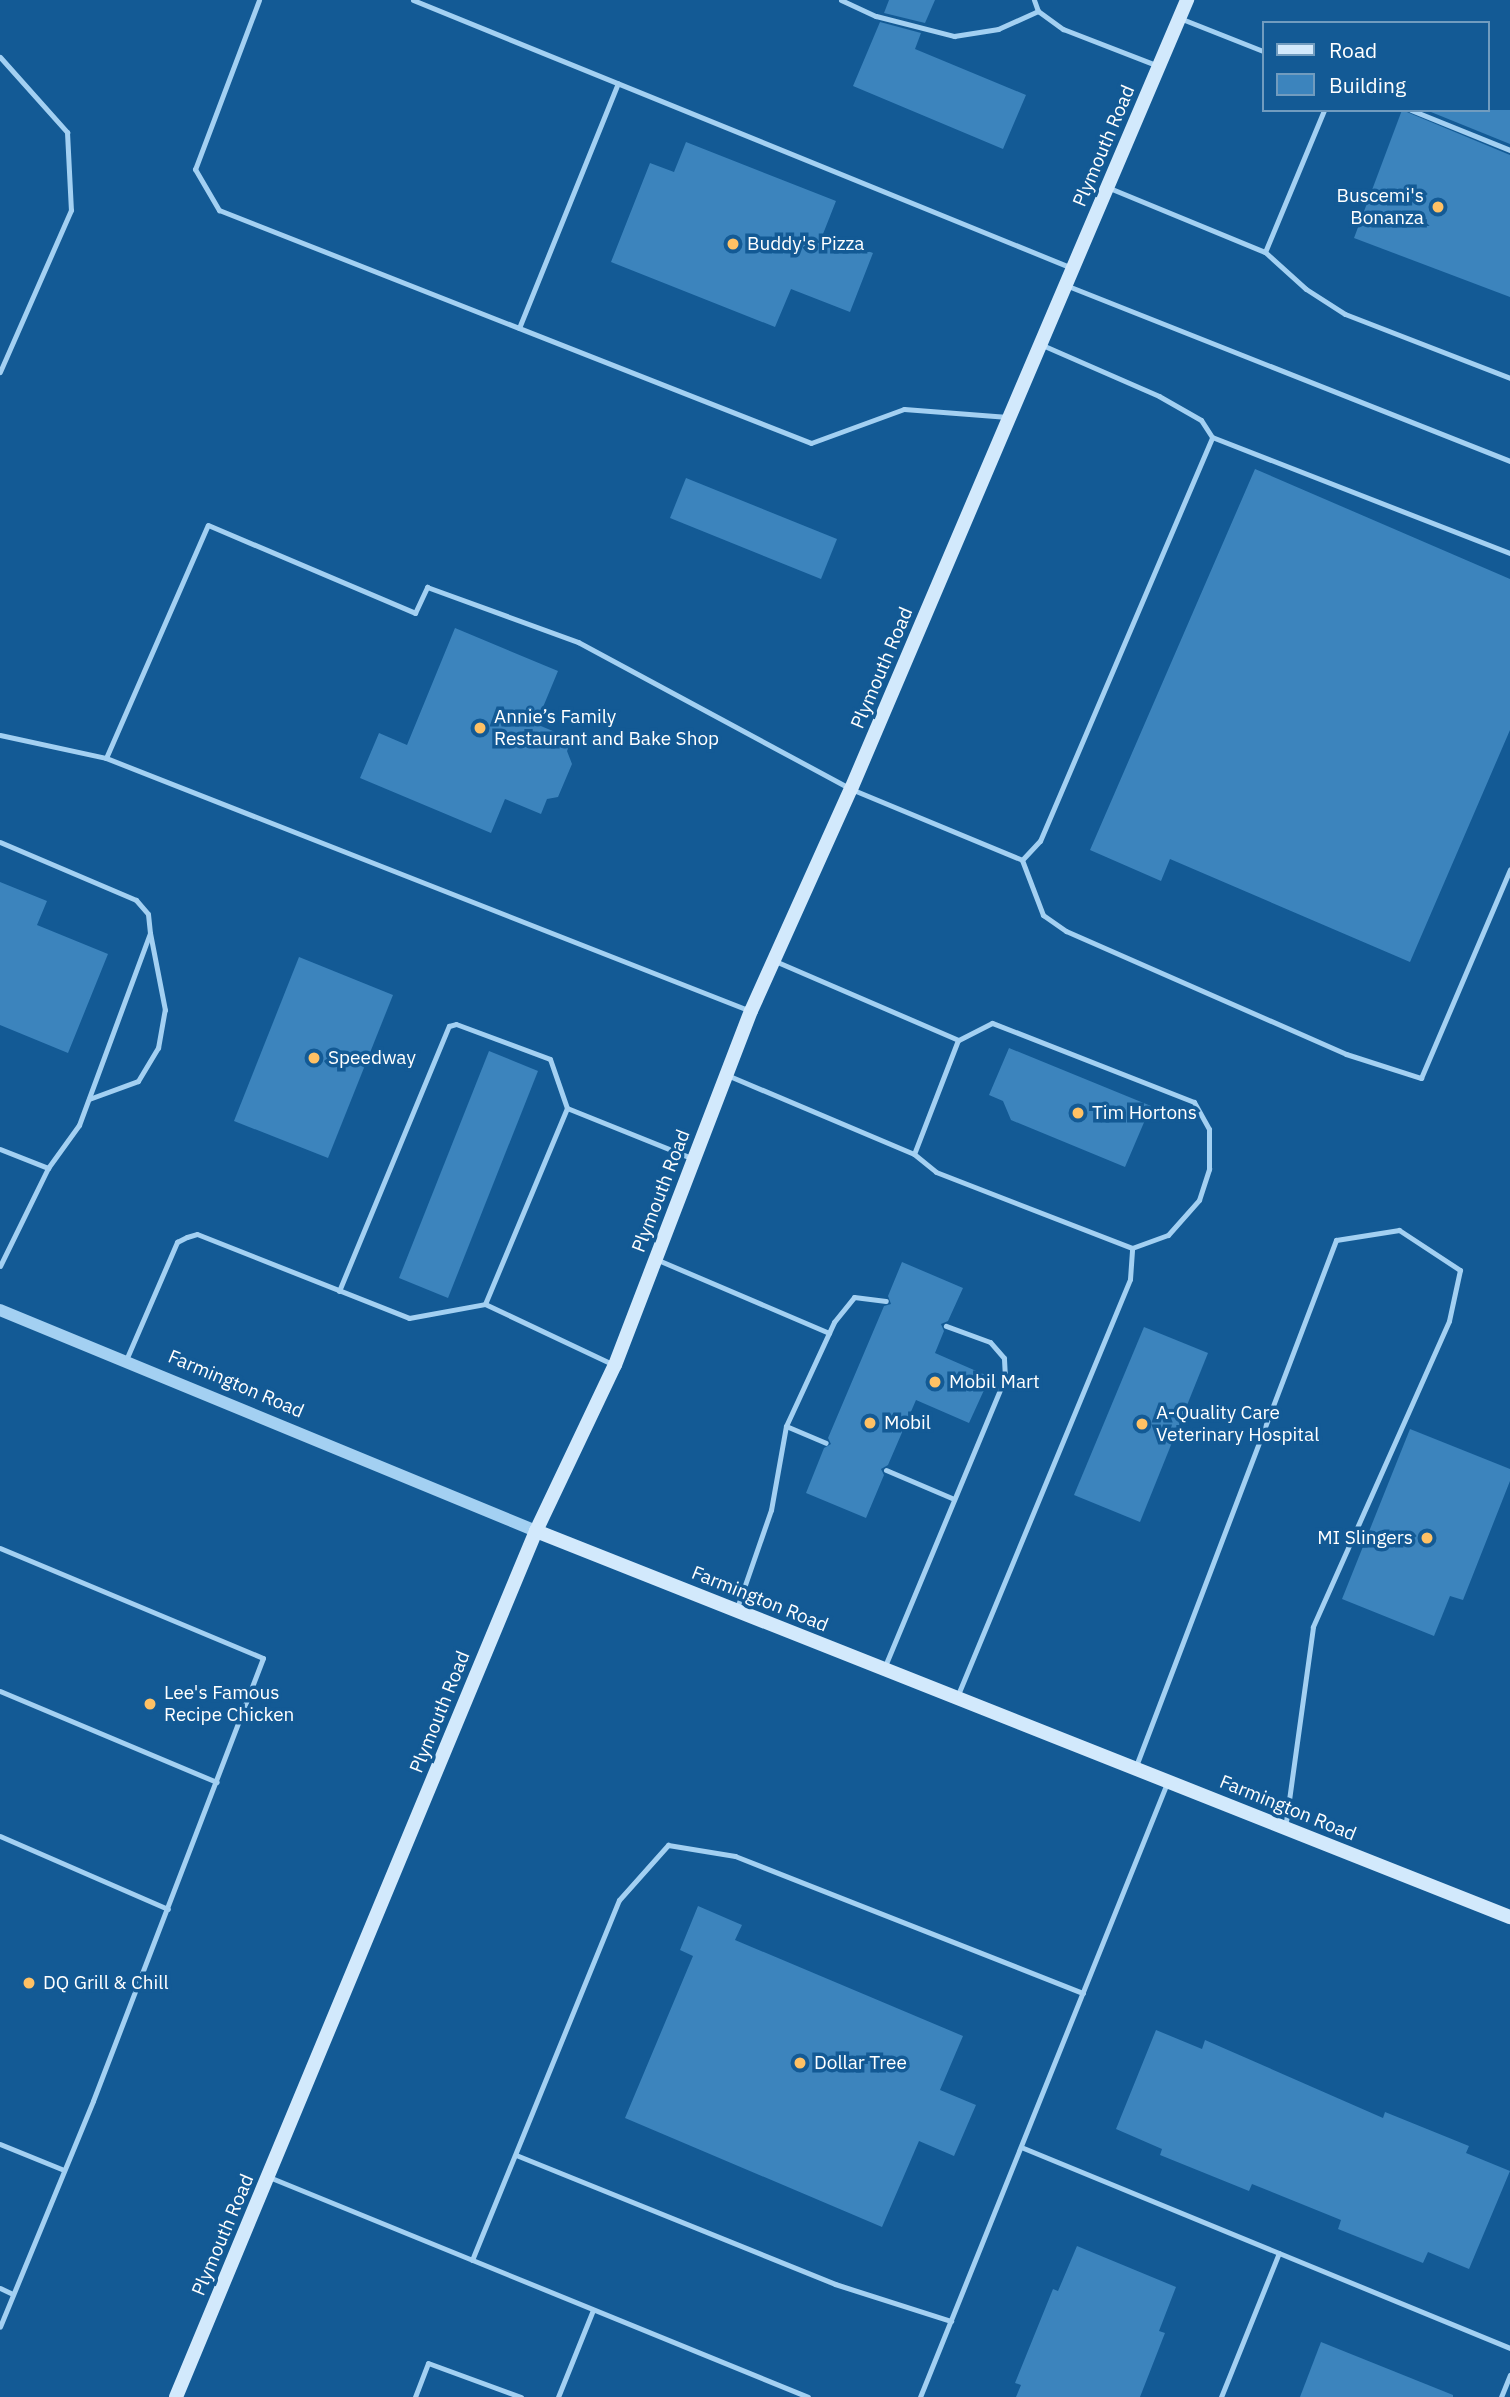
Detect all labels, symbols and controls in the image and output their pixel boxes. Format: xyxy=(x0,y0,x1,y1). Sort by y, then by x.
legend xyxy=(1262,21,1489,112)
text: Road xyxy=(1329,36,1377,64)
text: Building xyxy=(1329,71,1406,99)
street label: Plymouth Road xyxy=(1068,82,1140,210)
place label: Buscemi's Bonanza xyxy=(1336,185,1424,229)
marker: Buscemi's Bonanza xyxy=(1430,199,1446,215)
place label: Buddy's Pizza xyxy=(747,233,864,255)
marker: Buddy's Pizza xyxy=(725,236,741,252)
street label: Plymouth Road xyxy=(846,604,918,732)
place label: Annie’s Family Restaurant and Bake Shop xyxy=(494,706,719,750)
marker: Annie’s Family Restaurant and Bake Shop xyxy=(472,720,488,736)
place label: Speedway xyxy=(328,1047,416,1069)
marker: Speedway xyxy=(306,1050,322,1066)
place label: Tim Hortons xyxy=(1092,1102,1197,1124)
marker: Tim Hortons xyxy=(1070,1105,1086,1121)
street label: Plymouth Road xyxy=(627,1126,695,1256)
street label: Farmington Road xyxy=(165,1345,307,1423)
place label: Mobil Mart xyxy=(949,1371,1040,1393)
marker: Mobil Mart xyxy=(927,1374,943,1390)
place label: A-Quality Care Veterinary Hospital xyxy=(1156,1402,1319,1446)
place label: Mobil xyxy=(884,1412,931,1434)
marker: Mobil xyxy=(862,1415,878,1431)
marker: A-Quality Care Veterinary Hospital xyxy=(1134,1416,1150,1432)
place label: MI Slingers xyxy=(1317,1527,1413,1549)
marker: MI Slingers xyxy=(1419,1530,1435,1546)
street label: Farmington Road xyxy=(688,1561,832,1637)
street label: Plymouth Road xyxy=(405,1648,475,1776)
place label: Lee's Famous Recipe Chicken xyxy=(164,1682,294,1726)
marker: Lee's Famous Recipe Chicken xyxy=(142,1696,158,1712)
street label: Farmington Road xyxy=(1216,1770,1360,1846)
place label: DQ Grill & Chill xyxy=(43,1972,169,1994)
marker: DQ Grill & Chill xyxy=(21,1975,37,1991)
place label: Dollar Tree xyxy=(814,2052,907,2074)
marker: Dollar Tree xyxy=(792,2055,808,2071)
street label: Plymouth Road xyxy=(187,2171,259,2299)

